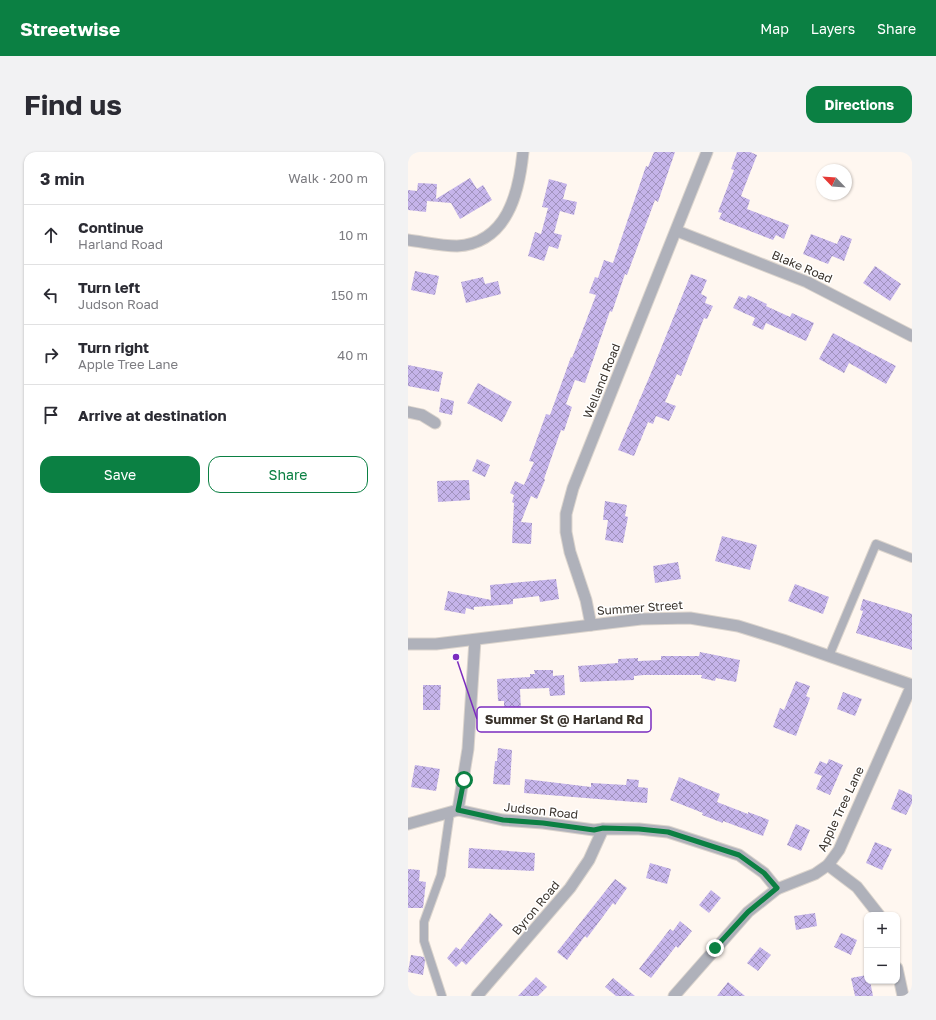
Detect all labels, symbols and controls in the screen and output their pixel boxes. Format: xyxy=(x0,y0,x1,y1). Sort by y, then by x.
text: Streetwise xyxy=(20,17,120,40)
text: Map xyxy=(760,20,789,37)
text: Layers xyxy=(811,20,855,37)
text: Share xyxy=(877,20,916,37)
button: Directions xyxy=(806,86,912,123)
text: Find us xyxy=(24,88,122,121)
north arrow xyxy=(816,164,852,200)
text: 3 min xyxy=(40,168,84,189)
text: Walk · 200 m xyxy=(288,170,368,186)
text: Continue xyxy=(78,218,144,236)
icon: ahead xyxy=(40,224,62,246)
text: 10 m xyxy=(339,227,368,243)
text: Harland Road xyxy=(78,236,163,252)
street label: Blake Road xyxy=(770,247,835,286)
text: Turn left xyxy=(78,278,140,296)
icon: left xyxy=(40,284,62,306)
text: 150 m xyxy=(331,287,368,303)
text: Judson Road xyxy=(78,296,159,312)
text: Turn right xyxy=(78,338,149,356)
street label: Welland Road xyxy=(580,341,623,421)
icon: right xyxy=(40,344,62,366)
text: 40 m xyxy=(337,347,368,363)
text: Apple Tree Lane xyxy=(78,356,178,372)
icon: arrive xyxy=(40,404,62,426)
text: Arrive at destination xyxy=(78,406,227,424)
button: Save xyxy=(40,456,200,493)
button: Share xyxy=(208,456,368,493)
street label: Summer Street xyxy=(596,597,684,618)
callout: Summer St @ Harland Rd xyxy=(477,707,651,732)
text: Summer St @ Harland Rd xyxy=(485,711,643,727)
street label: Apple Tree Lane xyxy=(814,764,867,854)
route start xyxy=(455,771,473,789)
street label: Judson Road xyxy=(503,799,579,822)
street label: Byron Road xyxy=(509,878,563,938)
map controls xyxy=(864,912,900,984)
button: + xyxy=(864,912,900,948)
route end xyxy=(706,939,724,957)
button: − xyxy=(864,948,900,984)

